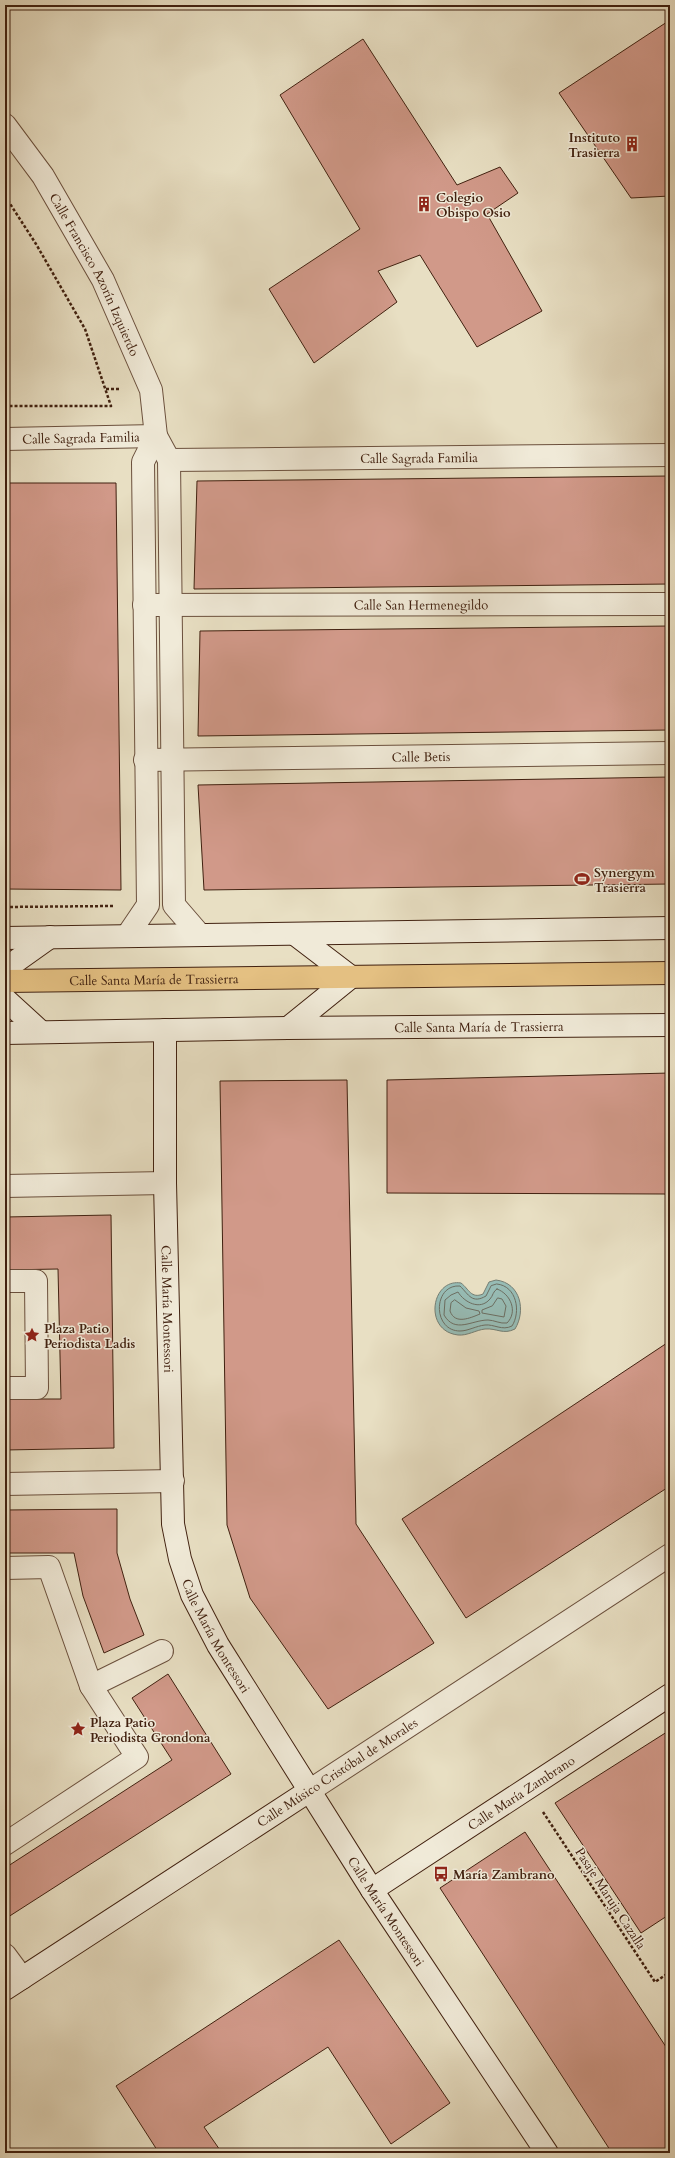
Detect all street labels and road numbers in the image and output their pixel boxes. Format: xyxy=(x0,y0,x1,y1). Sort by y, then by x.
street label: Calle Francisco Azorín Izquierdo xyxy=(45,190,143,359)
street label: Calle Sagrada Familia xyxy=(22,428,140,449)
street label: Calle Sagrada Familia xyxy=(360,449,478,468)
street label: Calle San Hermenegildo xyxy=(354,596,488,615)
street label: Calle Betis xyxy=(392,748,450,767)
street label: Calle Santa María de Trassierra xyxy=(69,970,239,990)
street label: Calle Santa María de Trassierra xyxy=(394,1018,564,1037)
street label: Calle María Montessori xyxy=(156,1245,177,1373)
street label: Calle María Montessori xyxy=(177,1577,254,1697)
street label: Calle Músico Cristóbal de Morales xyxy=(254,1714,421,1832)
street label: Calle María Zambrano xyxy=(464,1752,579,1835)
street label: Pasaje Maruja Cazalla xyxy=(570,1844,650,1953)
street label: Calle María Montessori xyxy=(343,1853,428,1970)

